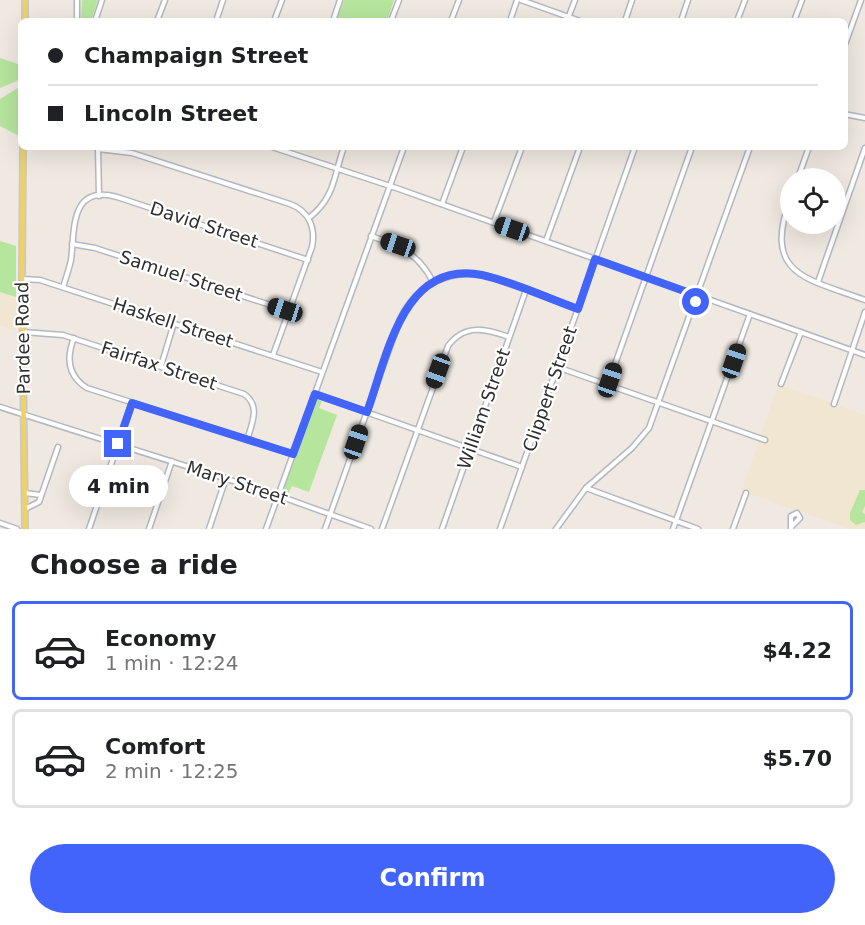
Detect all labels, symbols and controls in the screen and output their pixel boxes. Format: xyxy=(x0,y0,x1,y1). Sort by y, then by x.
text: Champaign Street xyxy=(84,43,308,68)
text: Lincoln Street xyxy=(84,101,258,126)
map controls xyxy=(780,168,846,234)
button: locate xyxy=(780,168,846,234)
street label: David Street xyxy=(147,197,261,252)
car xyxy=(492,215,532,243)
car xyxy=(378,231,418,259)
street label: Samuel Street xyxy=(117,246,245,305)
street label: Pardee Road xyxy=(11,282,34,394)
route start xyxy=(682,288,709,315)
street label: Haskell Street xyxy=(110,293,236,352)
car xyxy=(265,296,305,324)
street label: Clippert Street xyxy=(518,323,581,454)
street label: Fairfax Street xyxy=(99,337,220,394)
car xyxy=(720,341,748,381)
street label: William Street xyxy=(453,346,514,472)
car xyxy=(423,351,453,391)
car xyxy=(596,360,624,400)
car xyxy=(342,422,370,462)
route end xyxy=(104,430,131,457)
street label: Mary Street xyxy=(184,456,290,509)
callout: 4 min xyxy=(68,465,168,507)
text: 4 min xyxy=(87,474,150,498)
text: Choose a ride xyxy=(30,549,238,580)
icon: car xyxy=(33,624,87,678)
text: Economy xyxy=(105,626,216,651)
text: $4.22 xyxy=(762,638,832,663)
text: 1 min · 12:24 xyxy=(105,651,239,675)
icon: car xyxy=(33,732,87,786)
text: Comfort xyxy=(105,734,205,759)
text: $5.70 xyxy=(762,746,832,771)
text: 2 min · 12:25 xyxy=(105,759,239,783)
button: Confirm xyxy=(30,844,835,913)

